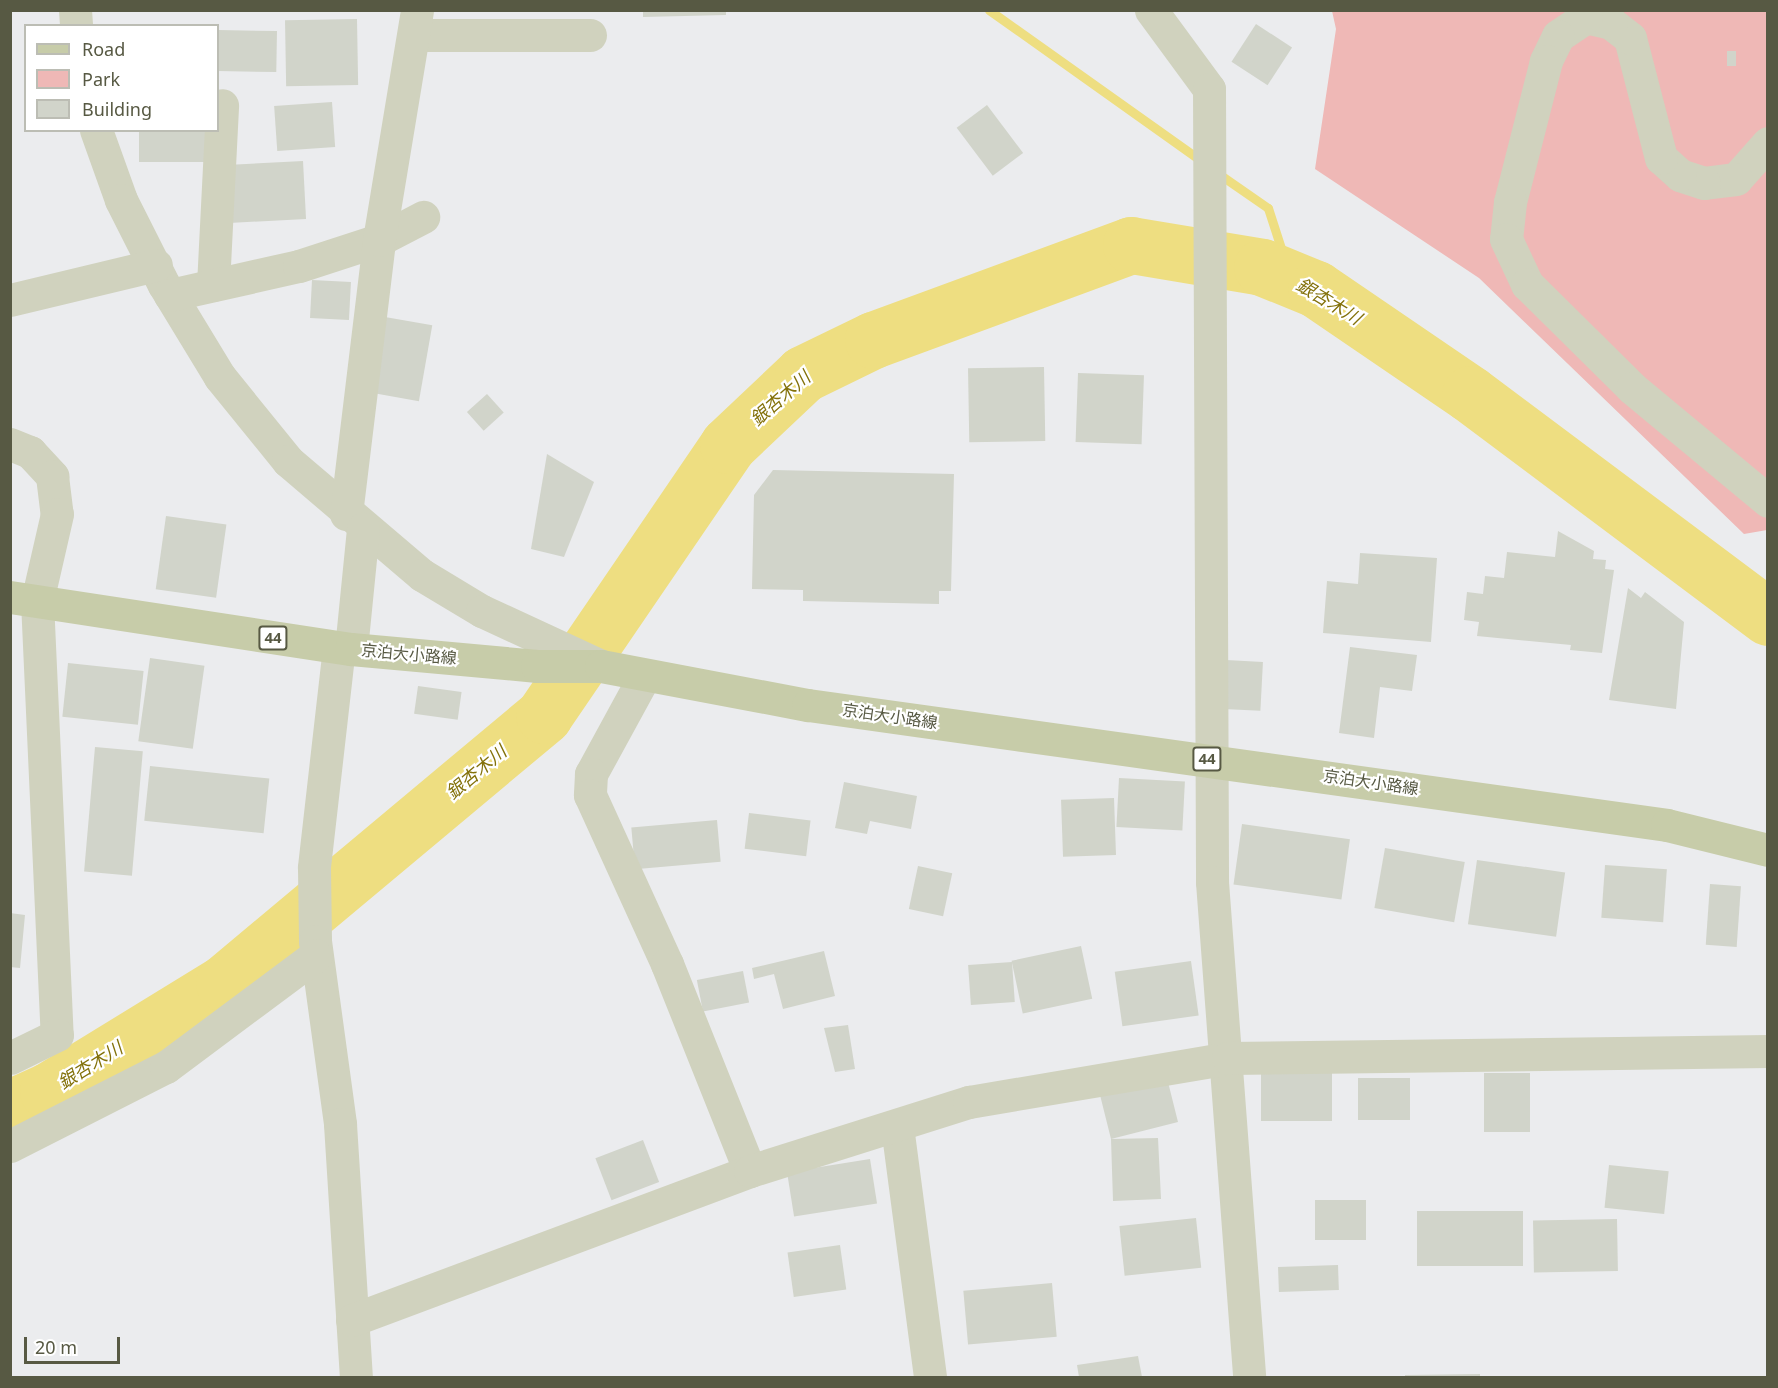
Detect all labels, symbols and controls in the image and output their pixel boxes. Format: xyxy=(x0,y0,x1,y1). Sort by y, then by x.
legend xyxy=(24,24,219,132)
text: Road xyxy=(82,37,125,61)
text: Park xyxy=(82,67,120,91)
text: Building xyxy=(82,97,152,121)
water label: 銀杏木川 xyxy=(1293,273,1365,329)
water label: 銀杏木川 xyxy=(746,366,814,430)
road number: 44 xyxy=(258,626,288,650)
street label: 京泊大小路線 xyxy=(360,640,458,668)
street label: 京泊大小路線 xyxy=(841,700,939,732)
water label: 銀杏木川 xyxy=(441,741,511,803)
road number: 44 xyxy=(1192,747,1222,771)
street label: 京泊大小路線 xyxy=(1322,766,1420,798)
water label: 銀杏木川 xyxy=(54,1037,126,1093)
scale bar xyxy=(27,1325,123,1363)
text: 20 m xyxy=(35,1335,77,1359)

